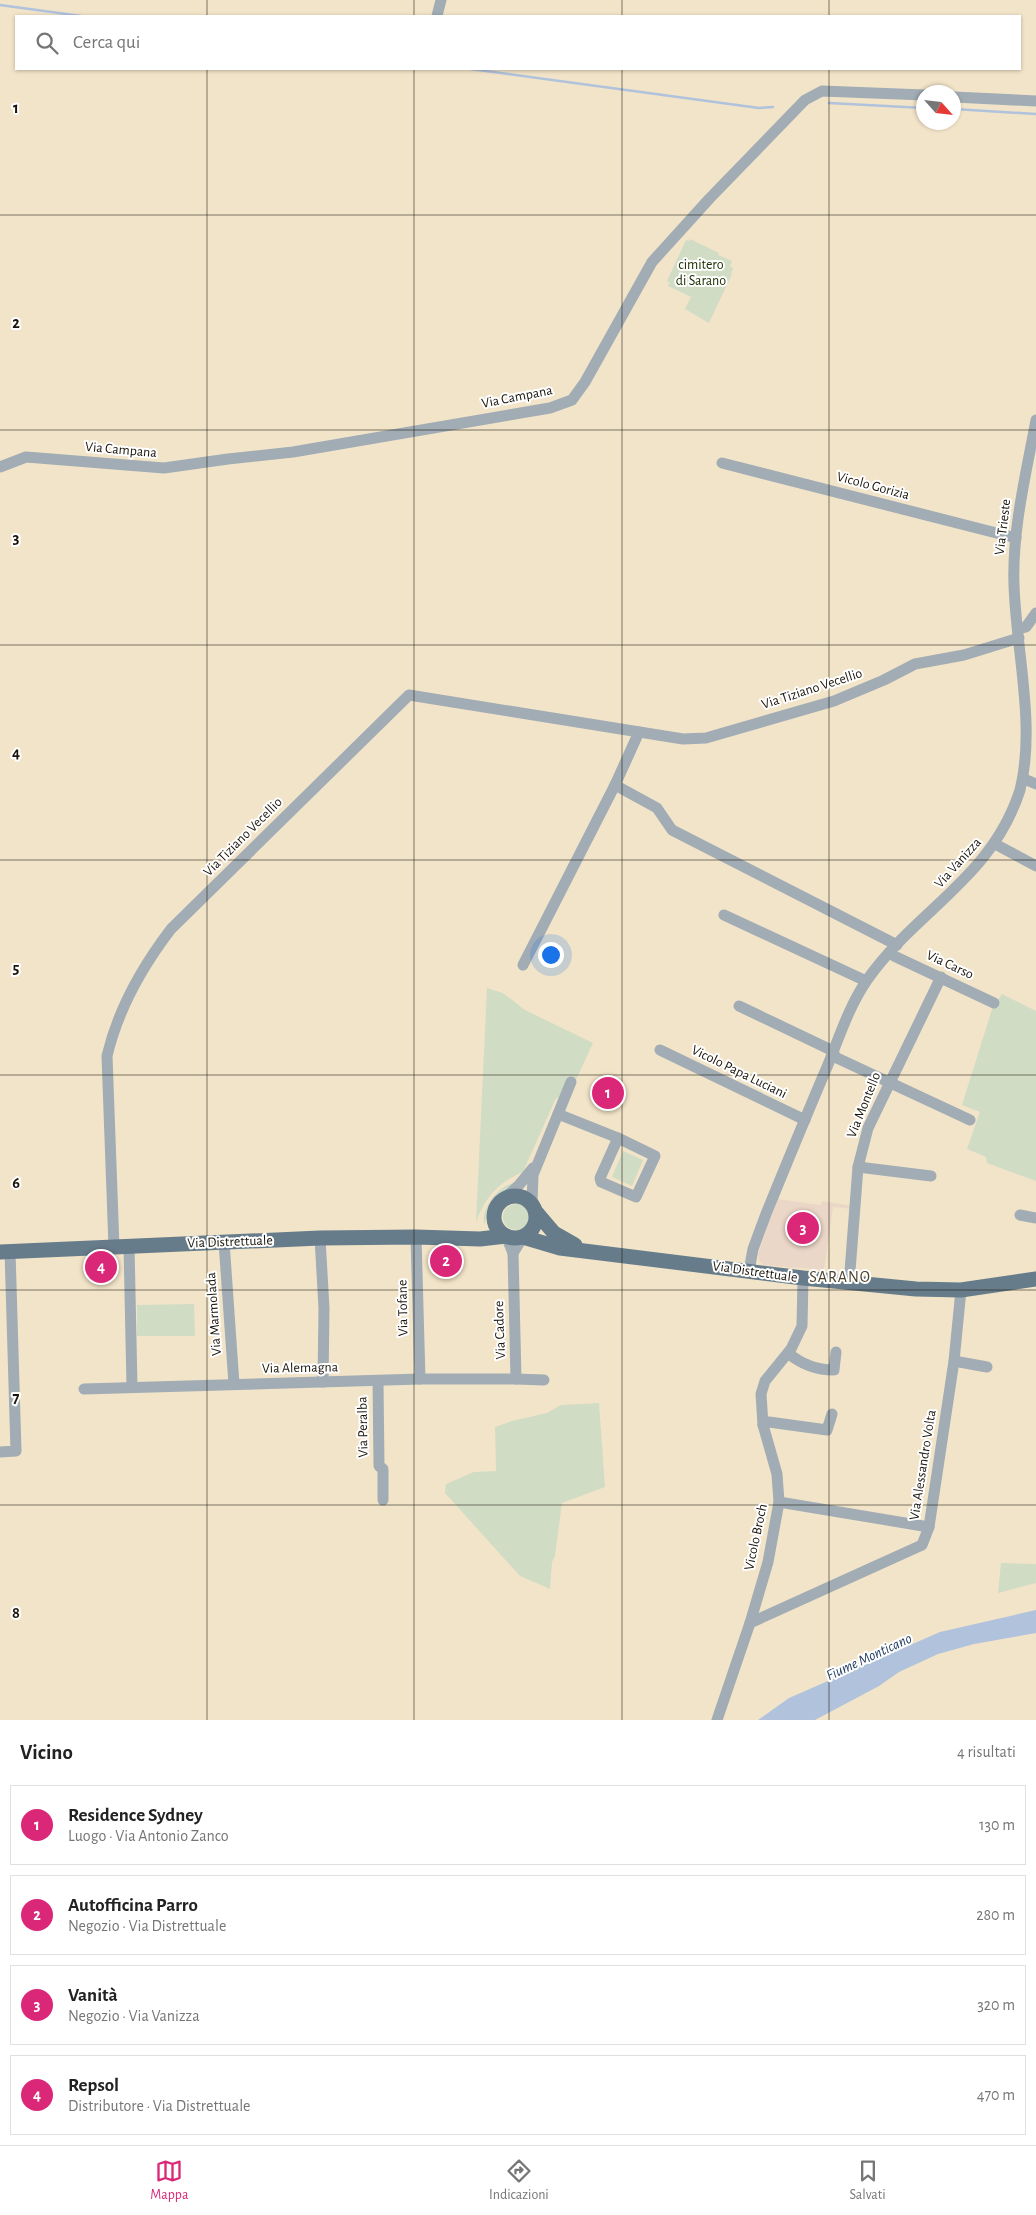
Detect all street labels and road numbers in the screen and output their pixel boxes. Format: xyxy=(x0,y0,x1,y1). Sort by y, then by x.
street label: Via Campana xyxy=(480,383,554,411)
street label: Via Campana xyxy=(85,440,158,460)
street label: Vicolo Gorizia xyxy=(835,470,911,503)
street label: Via Trieste xyxy=(993,498,1013,556)
street label: Via Tiziano Vecellio xyxy=(760,666,864,712)
street label: Via Tiziano Vecellio xyxy=(201,795,285,879)
street label: Via Vanizza xyxy=(932,835,984,891)
street label: Via Carso xyxy=(924,948,976,982)
street label: Vicolo Papa Luciani xyxy=(689,1043,789,1101)
street label: Via Montello xyxy=(845,1070,884,1140)
street label: Via Distrettuale xyxy=(187,1234,273,1250)
street label: Via Distrettuale xyxy=(712,1259,798,1285)
street label: Via Marmolada xyxy=(204,1271,224,1356)
street label: Via Tofane xyxy=(396,1280,410,1336)
street label: Via Cadore xyxy=(492,1300,508,1360)
street label: Via Alemagna xyxy=(262,1360,339,1376)
street label: Via Peralba xyxy=(355,1396,371,1458)
street label: Via Alessandro Volta xyxy=(907,1408,939,1521)
street label: Vicolo Broch xyxy=(742,1502,770,1572)

